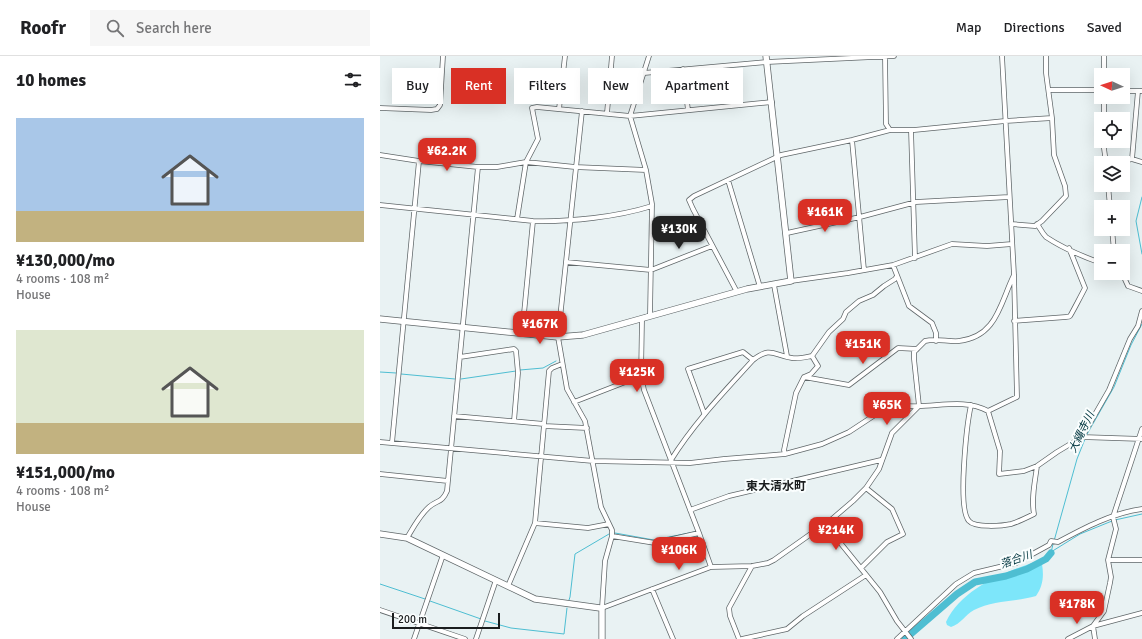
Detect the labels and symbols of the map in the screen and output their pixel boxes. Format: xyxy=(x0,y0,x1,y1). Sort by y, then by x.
north arrow xyxy=(1094,68,1130,104)
pin: ¥62.2K xyxy=(414,138,480,172)
pin: ¥161K xyxy=(797,199,853,233)
pin: ¥130K xyxy=(651,216,707,250)
pin: ¥167K xyxy=(512,311,568,345)
pin: ¥151K xyxy=(835,331,891,365)
pin: ¥125K xyxy=(609,359,665,393)
pin: ¥65K xyxy=(863,392,911,426)
water label: 大縄寺川 xyxy=(1066,409,1097,455)
district label: 東大清水町 xyxy=(746,479,806,494)
pin: ¥214K xyxy=(808,517,864,551)
pin: ¥106K xyxy=(651,537,707,571)
water label: 落合川 xyxy=(998,548,1035,571)
pin: ¥178K xyxy=(1049,591,1105,625)
scale bar xyxy=(392,611,500,630)

